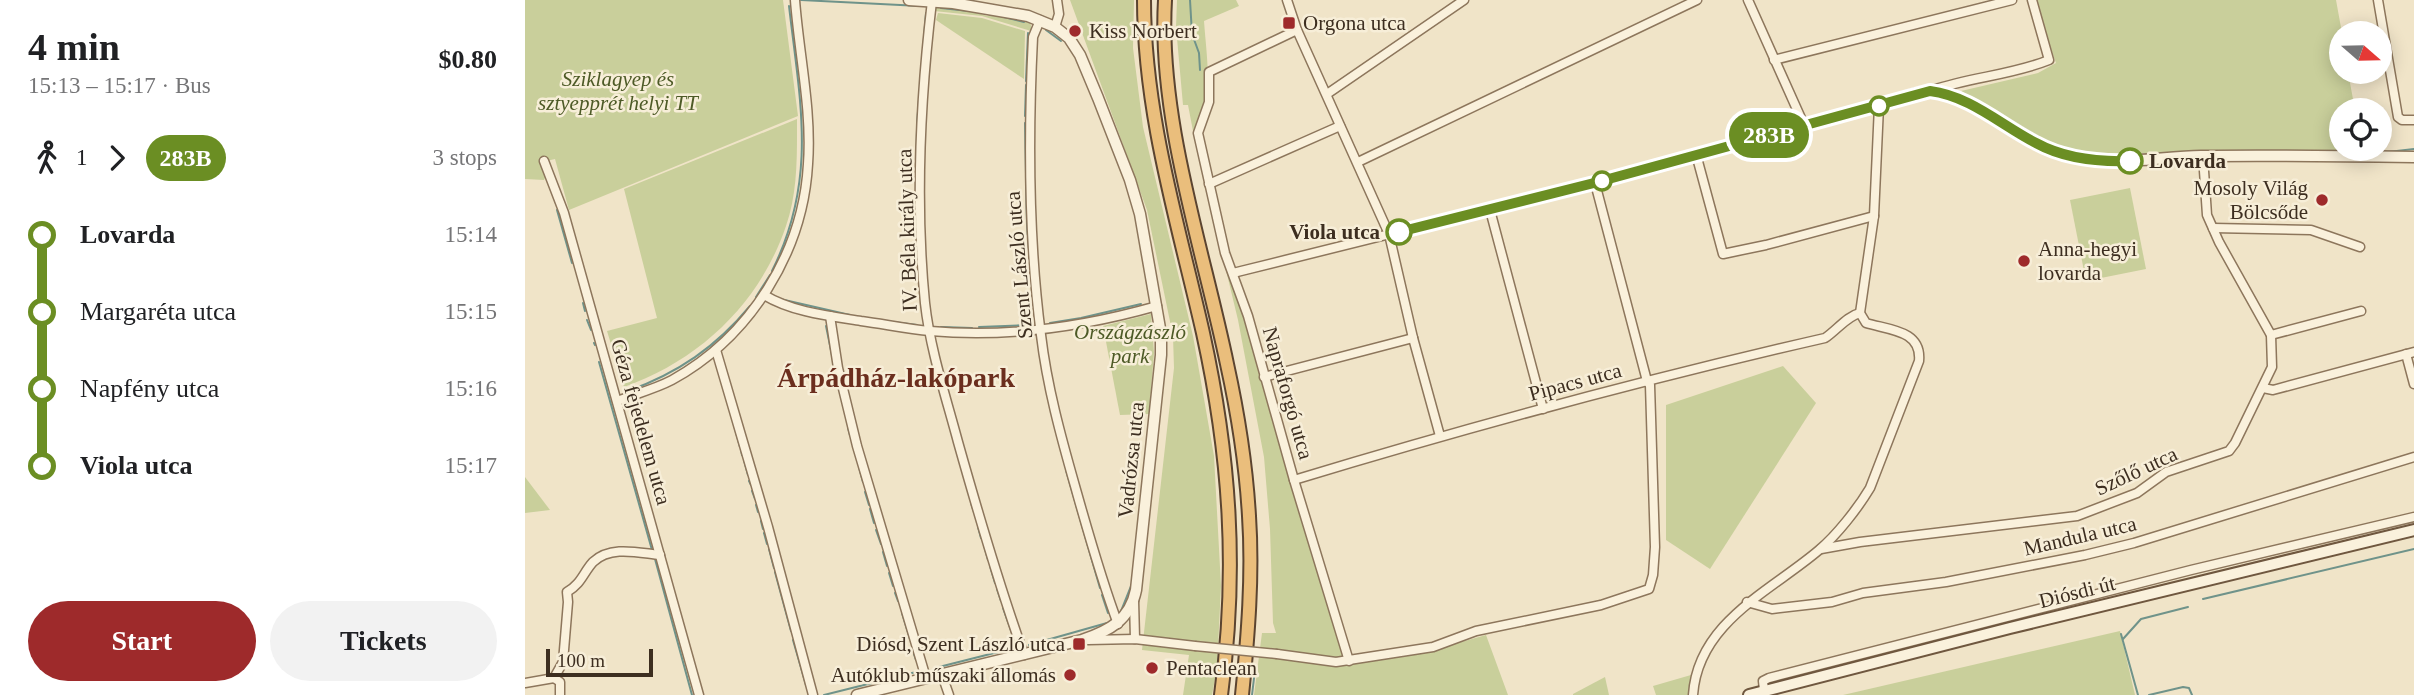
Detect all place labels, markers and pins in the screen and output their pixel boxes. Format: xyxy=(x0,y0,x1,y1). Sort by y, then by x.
place label: Orgona utca xyxy=(1303,11,1407,35)
marker: Orgona utca xyxy=(1281,15,1297,31)
place label: Kiss Norbert xyxy=(1089,19,1197,43)
marker: Kiss Norbert xyxy=(1067,23,1083,39)
unlabelled marker xyxy=(1869,96,1889,116)
marker: Lovarda xyxy=(2117,148,2143,174)
place label: Lovarda xyxy=(2149,149,2227,173)
unlabelled marker xyxy=(1592,171,1612,191)
place label: Mosoly Világ Bölcsőde xyxy=(2194,176,2308,224)
marker: Mosoly Világ Bölcsőde xyxy=(2314,192,2330,208)
marker: Viola utca xyxy=(1386,219,1412,245)
place label: Viola utca xyxy=(1289,220,1380,244)
place label: Anna-hegyi lovarda xyxy=(2038,237,2137,285)
marker: Anna-hegyi lovarda xyxy=(2016,253,2032,269)
place label: Diósd, Szent László utca xyxy=(856,632,1066,656)
marker: Diósd, Szent László utca xyxy=(1071,636,1087,652)
place label: Pentaclean xyxy=(1166,656,1257,680)
marker: Pentaclean xyxy=(1144,660,1160,676)
place label: Autóklub műszaki állomás xyxy=(831,663,1056,687)
marker: Autóklub műszaki állomás xyxy=(1062,667,1078,683)

